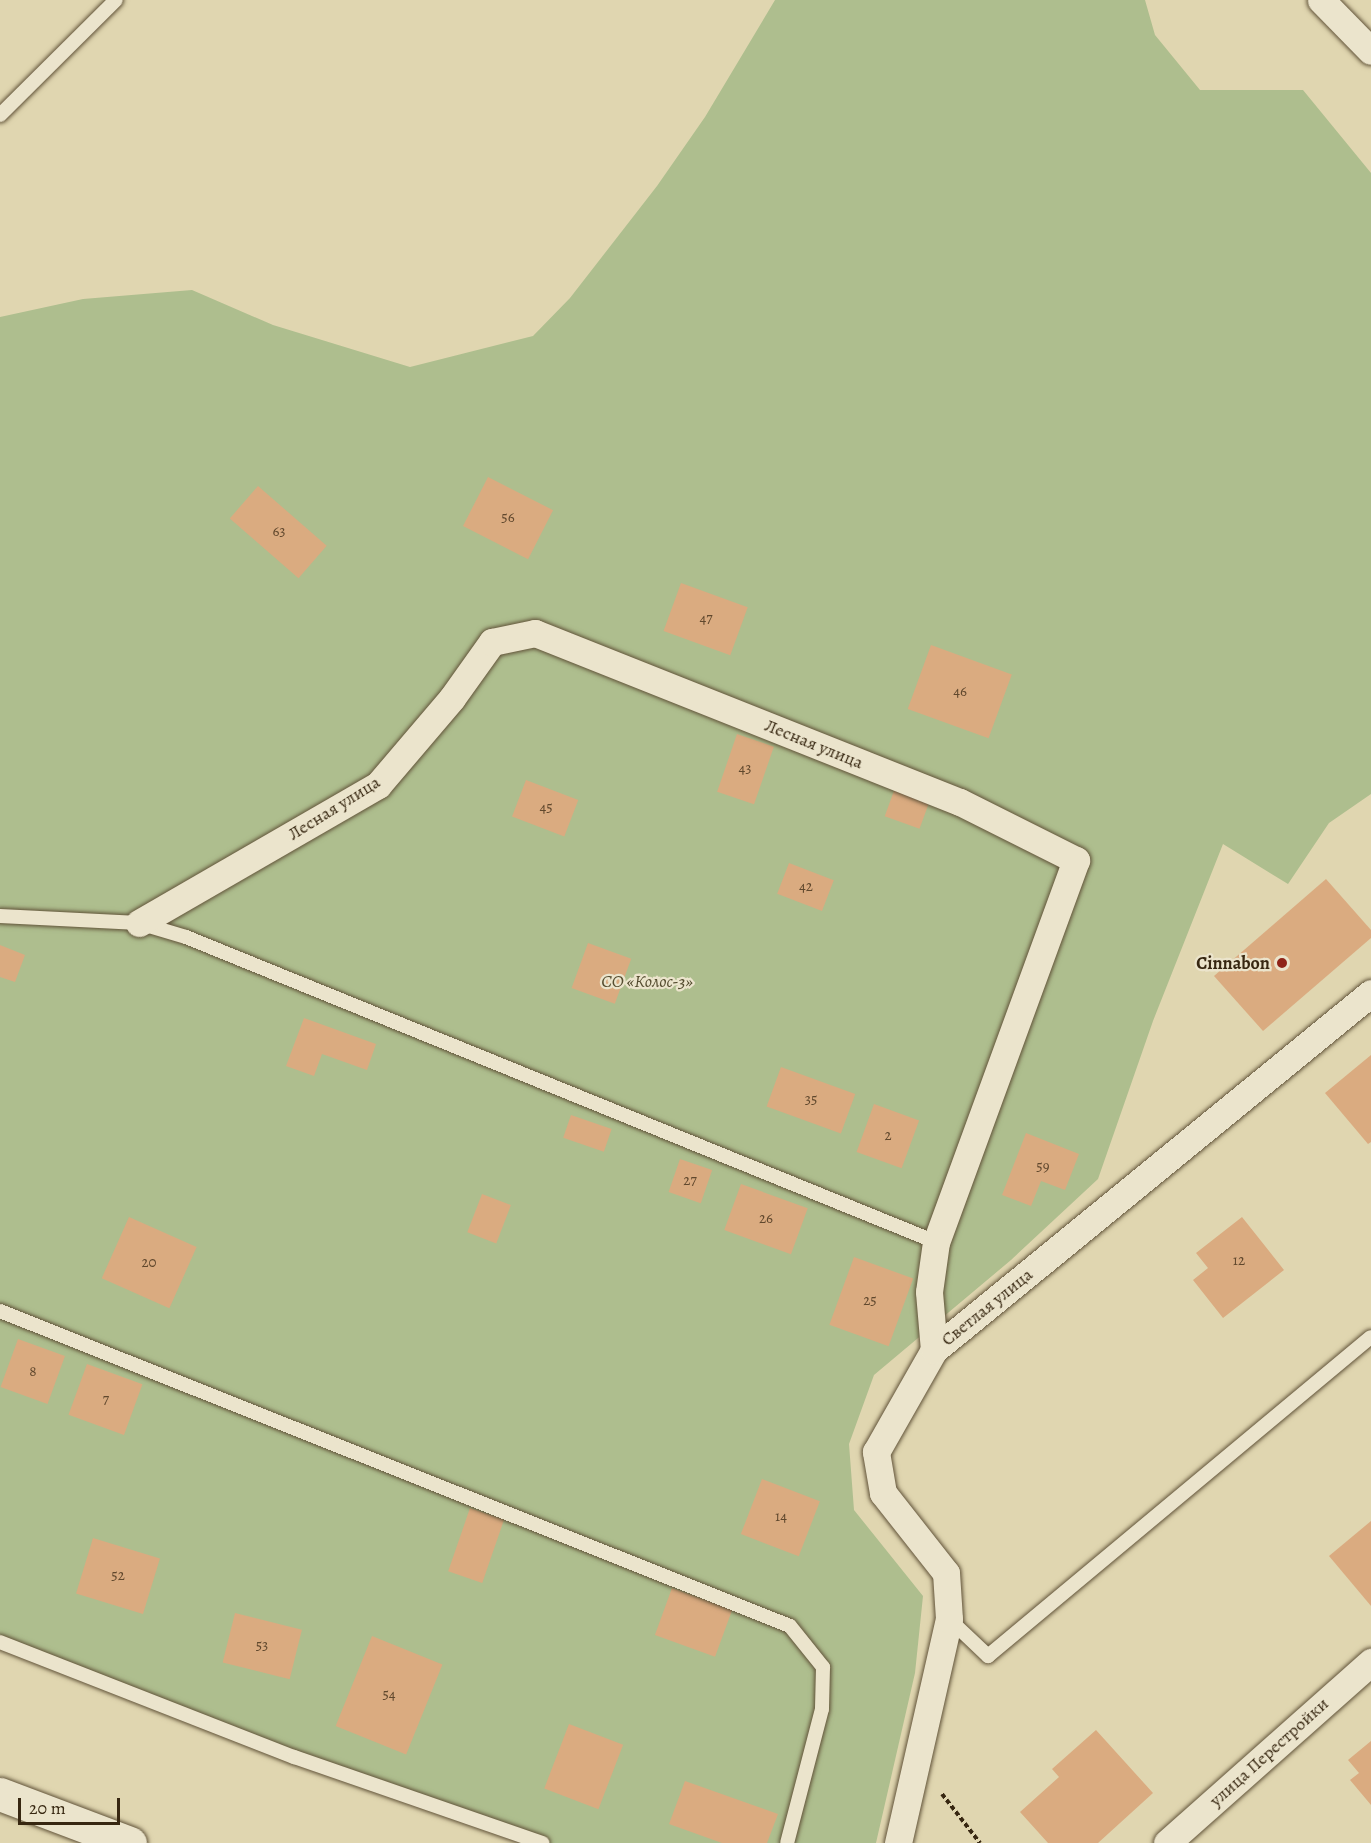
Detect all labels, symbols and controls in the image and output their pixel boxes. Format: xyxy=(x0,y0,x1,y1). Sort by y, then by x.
house number: 56 xyxy=(501,509,515,527)
house number: 63 xyxy=(272,523,286,541)
house number: 47 xyxy=(699,610,713,628)
house number: 46 xyxy=(953,683,967,701)
street label: Лесная улица xyxy=(762,714,866,774)
house number: 43 xyxy=(738,760,752,778)
street label: Лесная улица xyxy=(284,771,384,845)
house number: 45 xyxy=(539,799,553,817)
house number: 42 xyxy=(799,878,813,896)
place label: Cinnabon xyxy=(1196,952,1270,974)
marker: Cinnabon xyxy=(1275,956,1289,970)
park label: СО «Колос-3» xyxy=(601,970,693,992)
house number: 35 xyxy=(805,1091,817,1109)
house number: 2 xyxy=(884,1127,892,1145)
house number: 59 xyxy=(1036,1158,1050,1176)
house number: 27 xyxy=(683,1172,697,1190)
house number: 26 xyxy=(759,1210,773,1228)
house number: 12 xyxy=(1233,1252,1245,1270)
house number: 20 xyxy=(141,1254,157,1272)
street label: Светлая улица xyxy=(937,1264,1037,1350)
house number: 25 xyxy=(863,1292,877,1310)
house number: 8 xyxy=(29,1363,37,1381)
house number: 7 xyxy=(103,1391,109,1409)
house number: 14 xyxy=(775,1508,787,1526)
house number: 52 xyxy=(111,1567,125,1585)
house number: 53 xyxy=(256,1637,268,1655)
house number: 54 xyxy=(382,1686,396,1704)
street label: улица Перестройки xyxy=(1205,1693,1333,1811)
scale bar xyxy=(21,1786,123,1824)
text: 20 m xyxy=(29,1796,66,1820)

